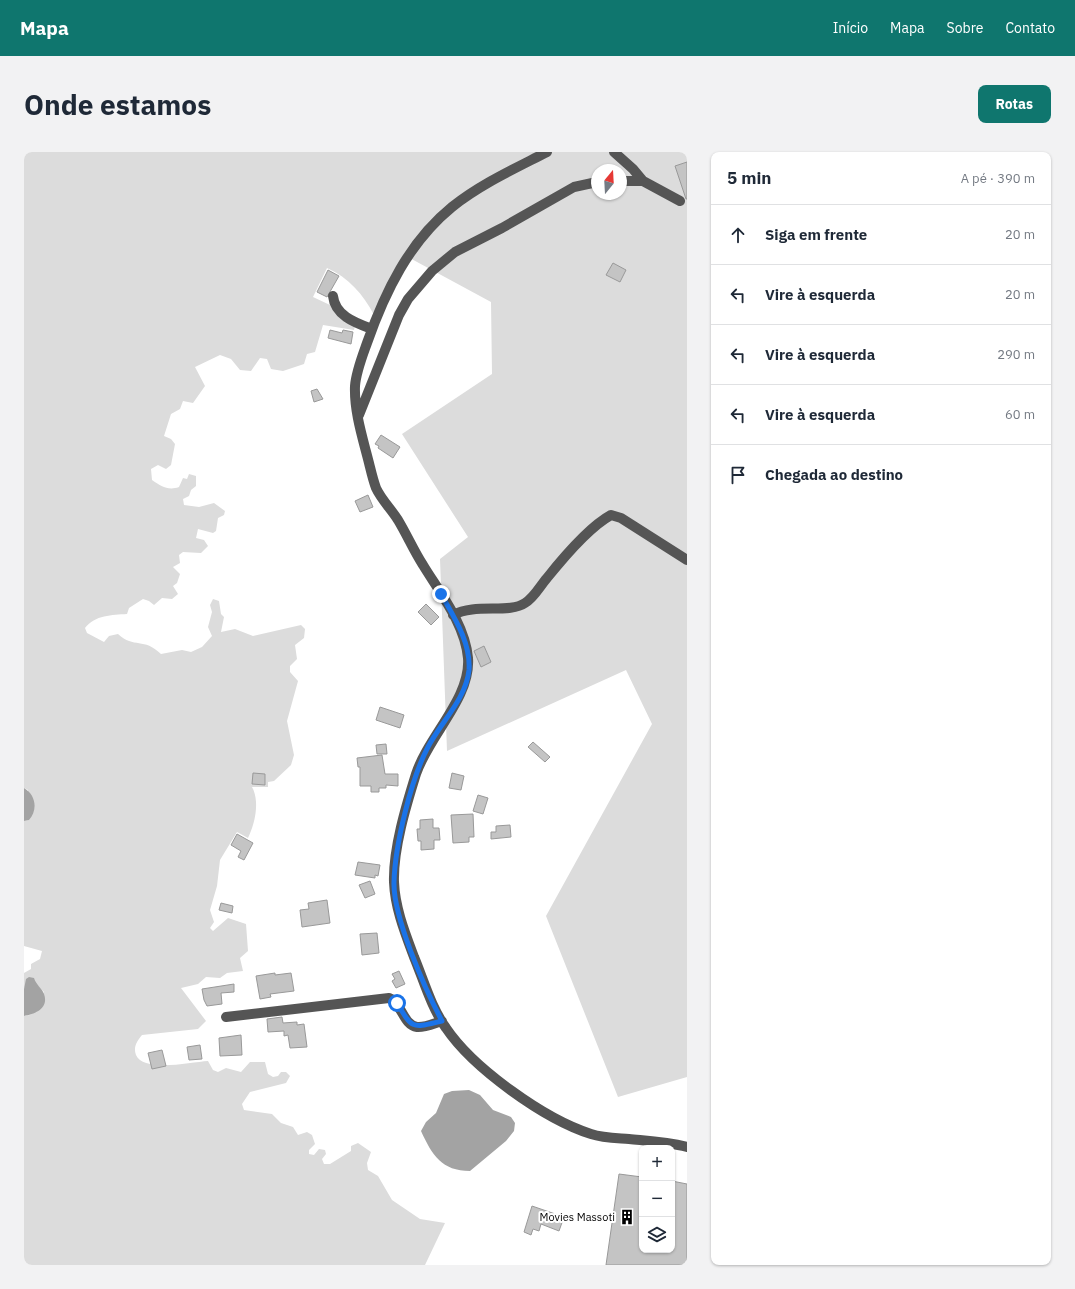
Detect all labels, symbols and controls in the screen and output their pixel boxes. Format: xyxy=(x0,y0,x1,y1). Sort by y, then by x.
text: Mapa xyxy=(20,16,69,40)
text: Início xyxy=(833,19,868,37)
text: Mapa xyxy=(890,19,925,37)
text: Sobre xyxy=(947,19,983,37)
text: Contato xyxy=(1005,19,1055,37)
button: Rotas xyxy=(978,85,1051,123)
text: Onde estamos xyxy=(24,86,211,123)
north arrow xyxy=(591,164,627,200)
text: 5 min xyxy=(727,167,771,189)
text: A pé · 390 m xyxy=(961,170,1035,187)
icon: ahead xyxy=(727,224,749,246)
text: Siga em frente xyxy=(765,225,867,244)
text: 20 m xyxy=(1005,226,1035,243)
icon: left xyxy=(727,284,749,306)
text: Vire à esquerda xyxy=(765,285,875,304)
text: 20 m xyxy=(1005,286,1035,303)
icon: left xyxy=(727,344,749,366)
text: Vire à esquerda xyxy=(765,345,875,364)
text: 290 m xyxy=(997,346,1035,363)
icon: left xyxy=(727,404,749,426)
text: Vire à esquerda xyxy=(765,405,875,424)
text: 60 m xyxy=(1005,406,1035,423)
icon: arrive xyxy=(727,464,749,486)
text: Chegada ao destino xyxy=(765,465,903,484)
route end xyxy=(432,585,450,603)
route start xyxy=(388,994,406,1012)
map controls xyxy=(639,1145,675,1253)
button: + xyxy=(639,1145,675,1181)
button: − xyxy=(639,1181,675,1217)
building icon: Movies Massoti xyxy=(618,1208,636,1226)
place label: Movies Massoti xyxy=(540,1210,615,1224)
button: layers xyxy=(639,1217,675,1253)

